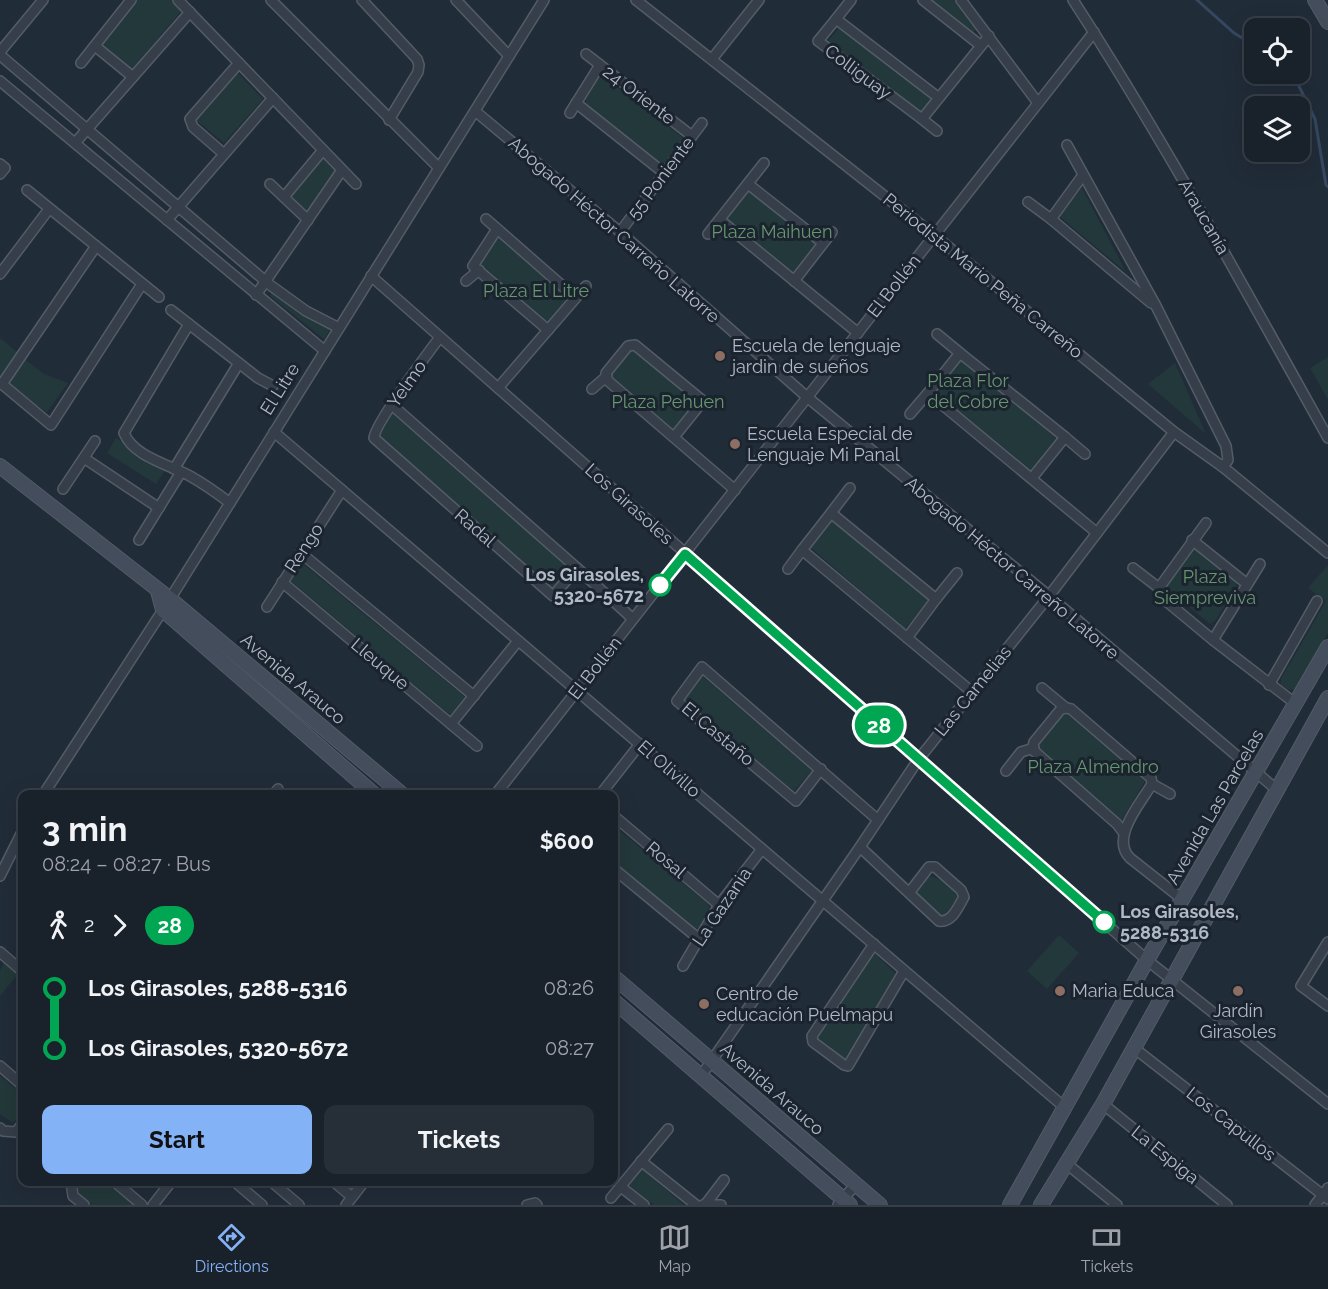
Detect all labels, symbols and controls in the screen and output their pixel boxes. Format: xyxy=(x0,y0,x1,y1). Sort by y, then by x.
map controls xyxy=(1244,18,1310,162)
button: locate xyxy=(1244,18,1310,84)
street label: Colliguay xyxy=(821,40,896,104)
street label: 24 Oriente xyxy=(599,61,680,129)
button: layers xyxy=(1244,96,1310,162)
street label: Abogado Héctor Carreño Latorre xyxy=(505,132,724,327)
street label: 55 Poniente xyxy=(623,132,699,223)
street label: Araucanía xyxy=(1175,176,1234,258)
street label: Periodista Mario Peña Carreño xyxy=(879,189,1088,363)
park label: Plaza Maihuen xyxy=(712,221,832,242)
street label: El Bollén xyxy=(863,250,924,321)
park label: Plaza El Litre xyxy=(483,280,589,301)
place label: Escuela de lenguaje jardin de sueños xyxy=(729,335,901,377)
marker: Escuela de lenguaje jardin de sueños xyxy=(713,349,727,363)
street label: Yelmo xyxy=(383,356,430,411)
street label: El Litre xyxy=(256,359,304,418)
park label: Plaza Flor del Cobre xyxy=(927,370,1010,412)
park label: Plaza Pehuen xyxy=(612,391,725,412)
place label: Escuela Especial de Lenguaje Mi Panal xyxy=(747,423,913,465)
marker: Escuela Especial de Lenguaje Mi Panal xyxy=(728,437,742,451)
street label: Los Girasoles xyxy=(581,459,678,549)
street label: Abogado Héctor Carreño Latorre xyxy=(901,472,1124,664)
street label: Radal xyxy=(451,504,500,551)
street label: Rengo xyxy=(280,519,327,576)
place label: Los Girasoles, 5320-5672 xyxy=(525,564,644,606)
park label: Plaza Siempreviva xyxy=(1154,566,1256,608)
marker: Los Girasoles, 5320-5672 xyxy=(649,574,671,596)
street label: Avenida Arauco xyxy=(237,629,350,729)
street label: El Bollén xyxy=(564,632,625,703)
street label: Lleuque xyxy=(347,633,414,694)
street label: Las Camelias xyxy=(930,641,1016,740)
street label: El Castaño xyxy=(678,697,759,770)
line badge: 28 xyxy=(852,706,906,744)
text: 28 xyxy=(867,713,891,738)
street label: Avenida Las Parcelas xyxy=(1162,725,1268,888)
street label: El Olivillo xyxy=(634,736,705,802)
park label: Plaza Almendro xyxy=(1027,756,1159,777)
text: 3 min xyxy=(42,810,127,849)
text: $600 xyxy=(540,828,594,854)
street label: Rosal xyxy=(642,837,691,882)
text: 08:24 – 08:27 · Bus xyxy=(42,852,211,876)
street label: La Gazania xyxy=(688,863,756,950)
place label: Los Girasoles, 5288-5316 xyxy=(1120,901,1239,943)
icon: walk xyxy=(42,909,75,942)
icon: forward xyxy=(103,909,136,942)
marker: Los Girasoles, 5288-5316 xyxy=(1093,911,1115,933)
text: 2 xyxy=(84,913,94,937)
text: 28 xyxy=(157,913,182,938)
text: Los Girasoles, 5288-5316 xyxy=(88,975,348,1001)
text: 08:26 xyxy=(544,976,594,1000)
place label: Maria Educa xyxy=(1072,980,1174,1001)
place label: Centro de educación Puelmapu xyxy=(716,983,893,1025)
marker: Maria Educa xyxy=(1053,984,1067,998)
marker: Jardín Girasoles xyxy=(1231,984,1245,998)
marker: Centro de educación Puelmapu xyxy=(697,997,711,1011)
place label: Jardín Girasoles xyxy=(1200,1000,1277,1042)
text: Los Girasoles, 5320-5672 xyxy=(88,1035,348,1061)
text: 08:27 xyxy=(545,1036,594,1060)
street label: Avenida Arauco xyxy=(716,1038,829,1139)
street label: Los Capullos xyxy=(1183,1082,1280,1165)
button: Start xyxy=(42,1105,312,1174)
button: Tickets xyxy=(324,1105,594,1174)
street label: La Espiga xyxy=(1127,1121,1203,1188)
tab: Directions xyxy=(195,1221,269,1276)
tab: Map xyxy=(658,1221,691,1276)
tab: Tickets xyxy=(1081,1221,1133,1276)

